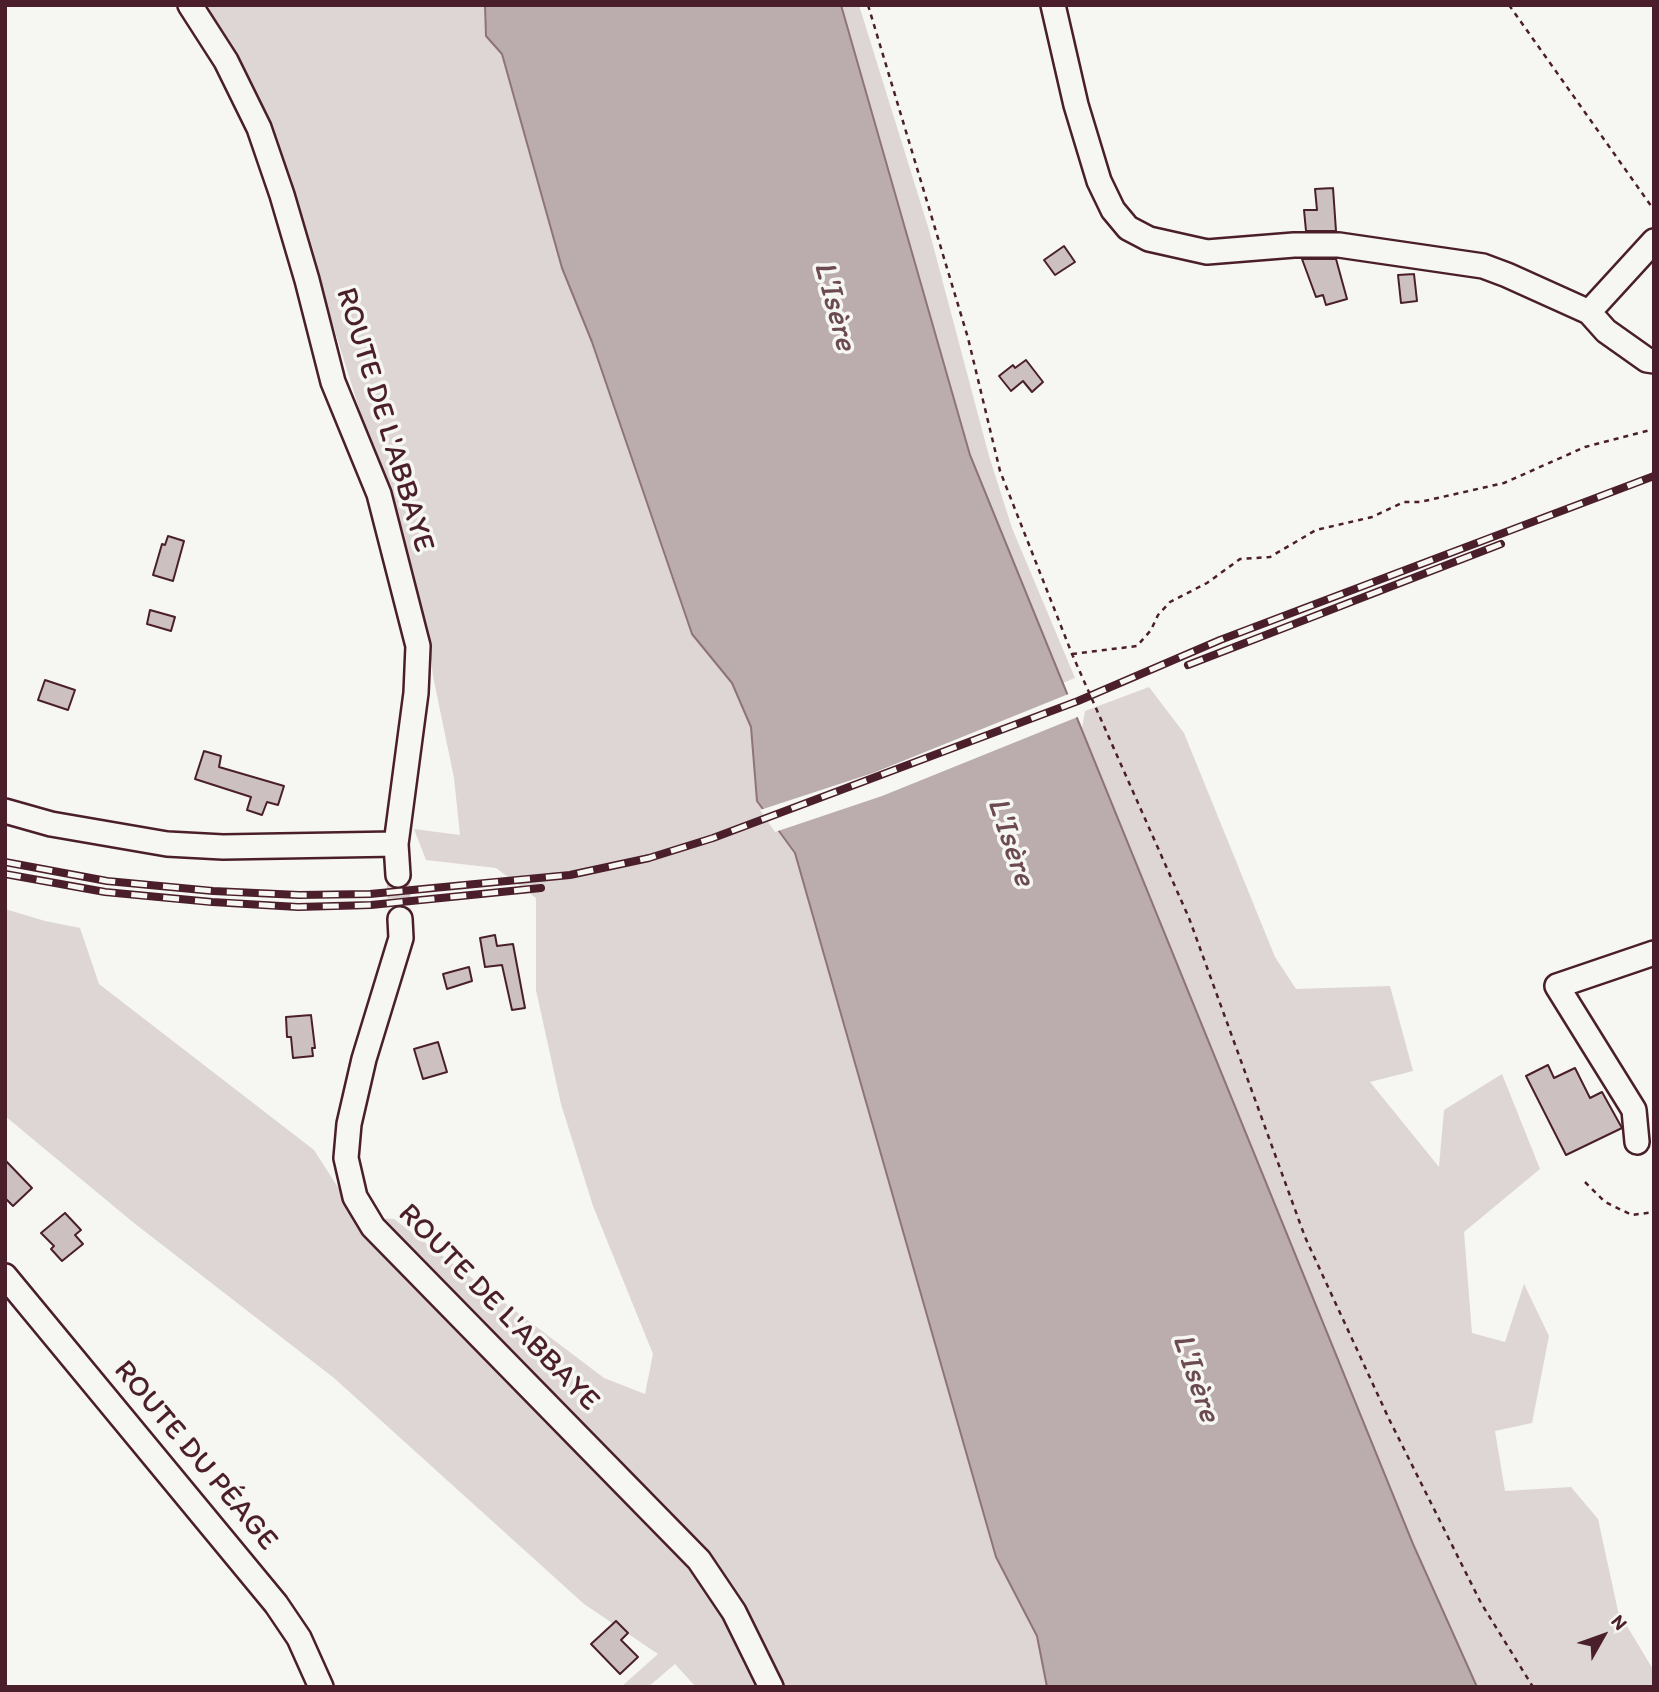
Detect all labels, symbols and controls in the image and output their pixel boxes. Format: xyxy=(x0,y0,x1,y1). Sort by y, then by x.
water label: L'Isère xyxy=(804,257,864,355)
street label: ROUTE DE L'ABBAYE xyxy=(327,283,441,557)
water label: L'Isère xyxy=(977,793,1043,891)
street label: ROUTE DE L'ABBAYE xyxy=(390,1197,606,1419)
water label: L'Isère xyxy=(1162,1329,1228,1427)
street label: ROUTE DU PÉAGE xyxy=(105,1354,285,1558)
north arrow xyxy=(1568,1601,1638,1671)
text: N xyxy=(1607,1610,1632,1634)

